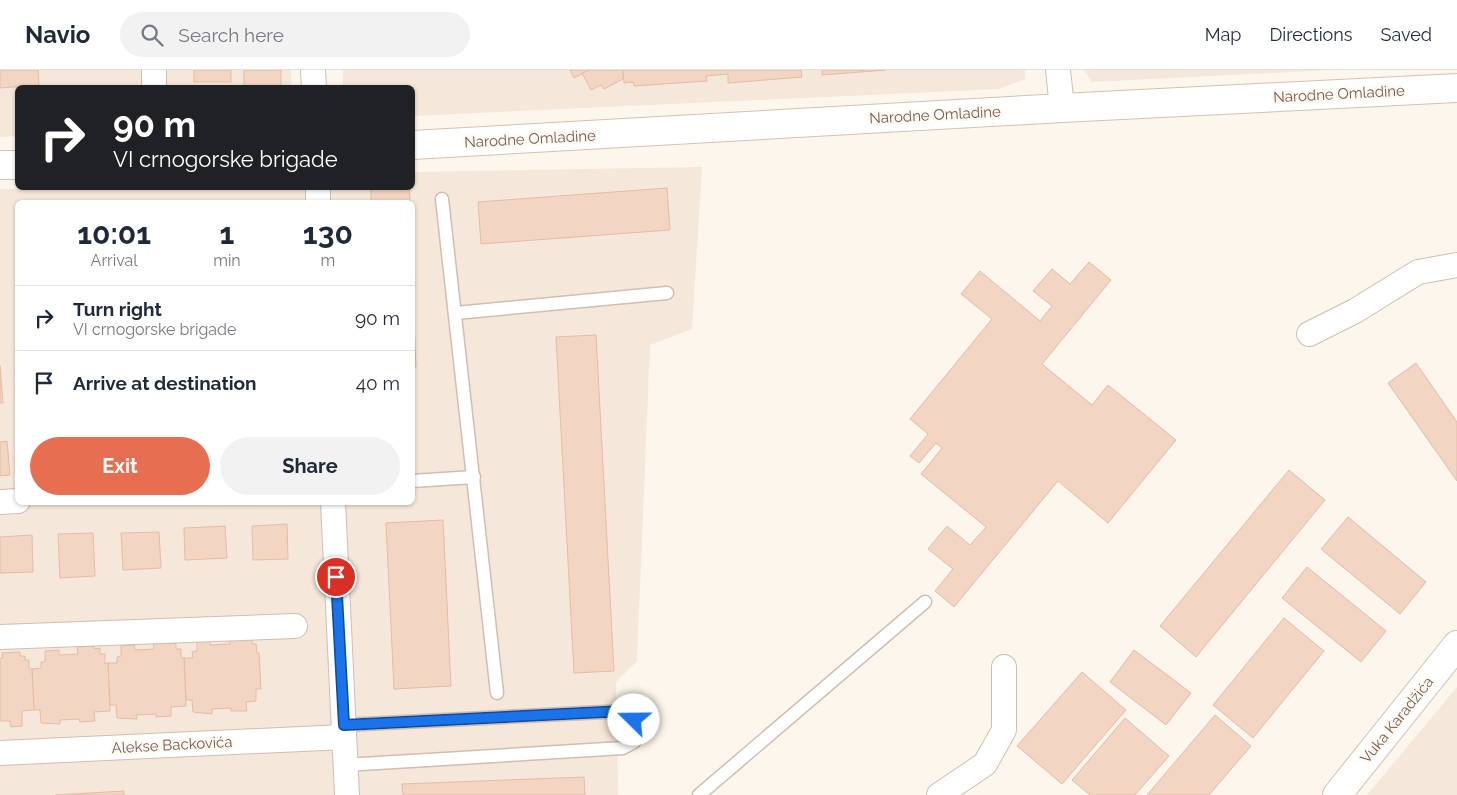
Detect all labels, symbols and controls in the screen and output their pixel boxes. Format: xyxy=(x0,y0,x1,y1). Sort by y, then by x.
search box xyxy=(120,12,470,57)
text: Navio xyxy=(25,20,90,49)
icon: search xyxy=(138,21,166,49)
text: Search here xyxy=(178,24,284,46)
text: Map xyxy=(1205,24,1241,45)
text: Directions xyxy=(1269,24,1353,45)
text: Saved xyxy=(1381,24,1432,45)
street label: Narodne Omladine xyxy=(1273,82,1405,106)
street label: Narodne Omladine xyxy=(869,103,1001,127)
text: 90 m xyxy=(113,104,196,145)
icon: right xyxy=(30,105,95,170)
street label: Narodne Omladine xyxy=(464,127,596,151)
text: VI crnogorske brigade xyxy=(113,146,338,172)
text: 10:01 xyxy=(77,216,151,251)
text: 1 xyxy=(220,216,234,251)
text: 130 xyxy=(303,216,353,251)
text: Arrival xyxy=(91,251,138,270)
text: min xyxy=(213,251,241,270)
text: m xyxy=(320,251,335,270)
text: Turn right xyxy=(73,298,162,320)
icon: right xyxy=(30,304,58,332)
text: 90 m xyxy=(355,307,400,329)
text: VI crnogorske brigade xyxy=(73,320,236,339)
icon: arrive xyxy=(30,369,58,397)
text: Arrive at destination xyxy=(73,372,257,394)
text: 40 m xyxy=(356,372,400,394)
button: Exit xyxy=(30,437,210,495)
button: Share xyxy=(220,437,400,495)
pin xyxy=(315,556,357,598)
icon: arrive xyxy=(322,563,350,591)
street label: Vuka Karadžića xyxy=(1357,673,1437,767)
position arrow xyxy=(607,693,659,745)
street label: Alekse Backovića xyxy=(111,733,233,757)

